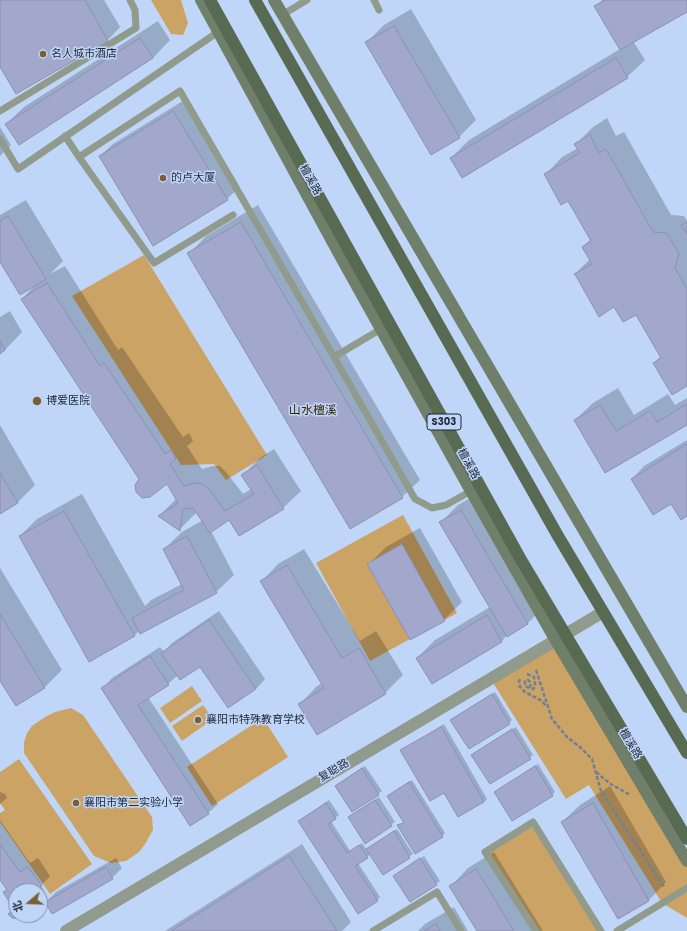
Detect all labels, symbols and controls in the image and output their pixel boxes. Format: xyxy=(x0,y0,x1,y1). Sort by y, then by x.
place label: 名人城市酒店 xyxy=(51,47,117,61)
marker: 名人城市酒店 xyxy=(38,49,48,59)
street label: 檀溪路 xyxy=(296,162,324,198)
place label: 的卢大厦 xyxy=(171,171,215,185)
marker: 的卢大厦 xyxy=(158,173,168,183)
place label: 博爱医院 xyxy=(46,394,90,408)
marker: 博爱医院 xyxy=(31,395,43,407)
district label: 山水檀溪 xyxy=(289,404,337,418)
road number: S303 xyxy=(427,414,461,430)
street label: 檀溪路 xyxy=(454,446,482,482)
place label: 襄阳市特殊教育学校 xyxy=(206,713,305,727)
marker: 襄阳市特殊教育学校 xyxy=(193,715,203,725)
street label: 檀溪路 xyxy=(616,726,644,762)
street label: 复聪路 xyxy=(316,757,352,785)
place label: 襄阳市第二实验小学 xyxy=(84,796,183,810)
marker: 襄阳市第二实验小学 xyxy=(71,798,81,808)
north arrow xyxy=(8,883,48,923)
text: 北 xyxy=(8,899,27,914)

